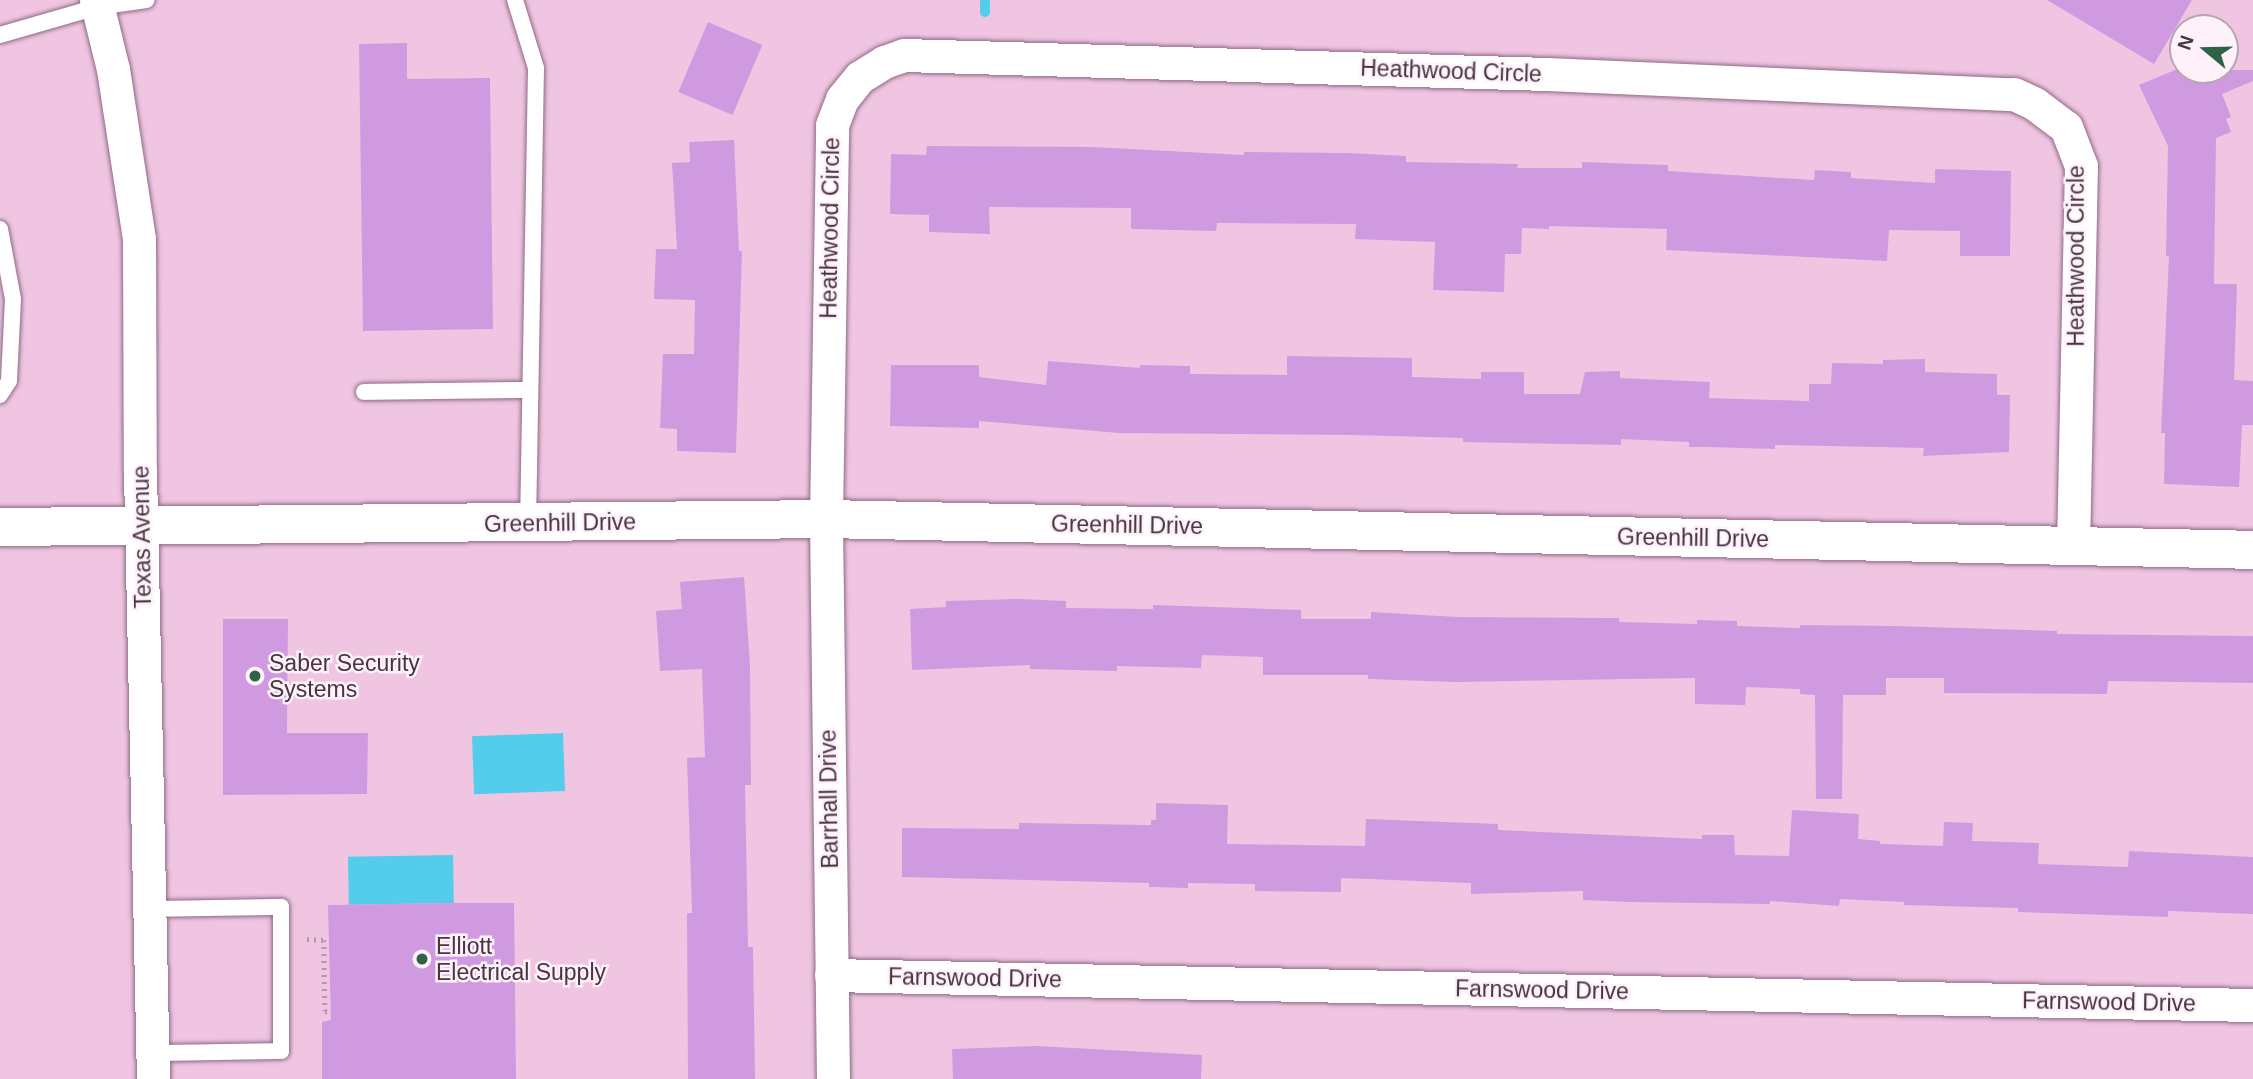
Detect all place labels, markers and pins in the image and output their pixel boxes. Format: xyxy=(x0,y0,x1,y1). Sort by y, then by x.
place label: Saber Security Systems xyxy=(269,649,420,703)
marker: Saber Security Systems xyxy=(247,668,263,684)
place label: Elliott Electrical Supply xyxy=(436,932,606,986)
marker: Elliott Electrical Supply xyxy=(414,951,430,967)

